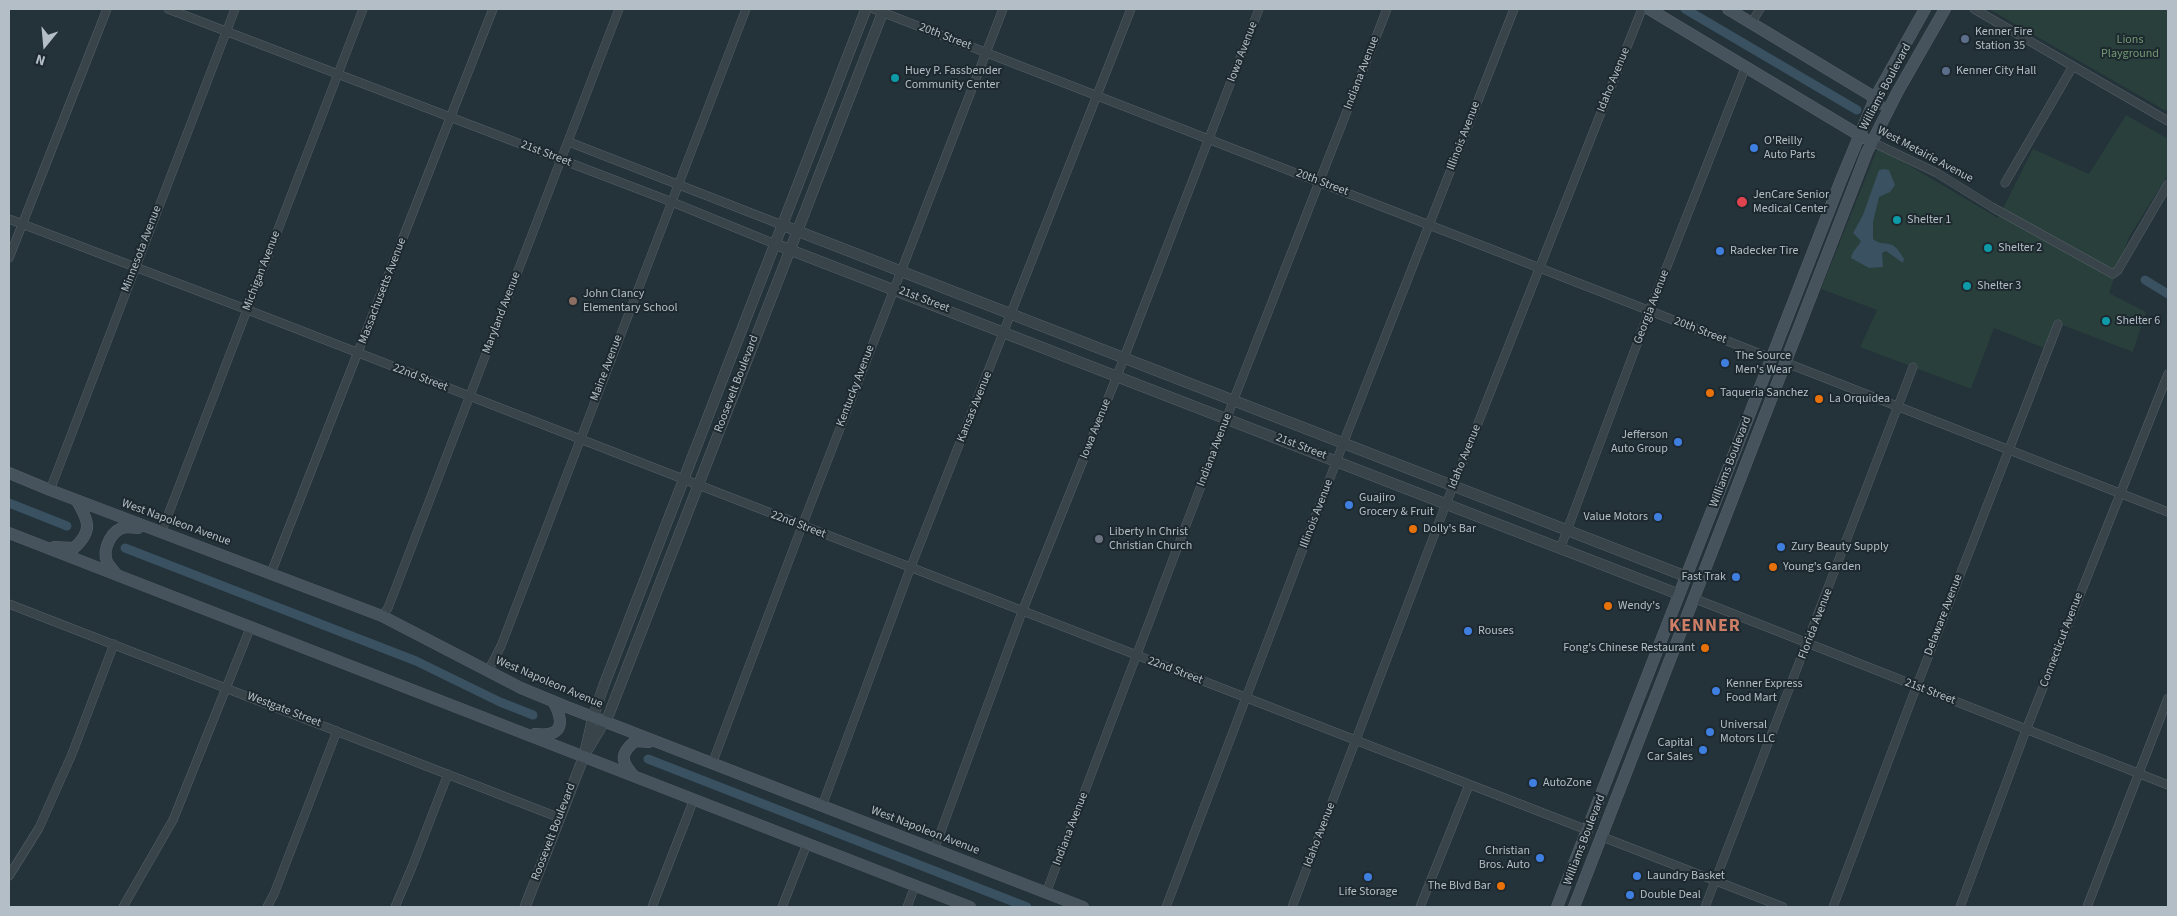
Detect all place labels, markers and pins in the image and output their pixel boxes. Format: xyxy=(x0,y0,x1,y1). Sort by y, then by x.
place label: Kenner Fire Station 35 xyxy=(1975,25,2032,53)
marker: Kenner Fire Station 35 xyxy=(1959,33,1971,45)
place label: Huey P. Fassbender Community Center xyxy=(905,64,1002,92)
place label: Kenner City Hall xyxy=(1956,64,2036,78)
marker: Kenner City Hall xyxy=(1940,65,1952,77)
marker: Huey P. Fassbender Community Center xyxy=(889,72,901,84)
place label: O'Reilly Auto Parts xyxy=(1764,134,1815,162)
marker: O'Reilly Auto Parts xyxy=(1748,142,1760,154)
place label: JenCare Senior Medical Center xyxy=(1753,188,1829,216)
marker: JenCare Senior Medical Center xyxy=(1735,195,1749,209)
place label: Shelter 1 xyxy=(1907,213,1951,227)
marker: Shelter 1 xyxy=(1891,214,1903,226)
place label: Shelter 2 xyxy=(1998,241,2042,255)
marker: Shelter 2 xyxy=(1982,242,1994,254)
place label: Radecker Tire xyxy=(1730,244,1799,258)
marker: Radecker Tire xyxy=(1714,245,1726,257)
place label: Shelter 3 xyxy=(1977,279,2021,293)
marker: Shelter 3 xyxy=(1961,280,1973,292)
place label: John Clancy Elementary School xyxy=(583,287,678,315)
marker: John Clancy Elementary School xyxy=(567,295,579,307)
place label: Shelter 6 xyxy=(2116,314,2160,328)
marker: Shelter 6 xyxy=(2100,315,2112,327)
place label: The Source Men's Wear xyxy=(1735,349,1792,377)
marker: The Source Men's Wear xyxy=(1719,357,1731,369)
place label: Taqueria Sanchez xyxy=(1720,386,1808,400)
marker: Taqueria Sanchez xyxy=(1704,387,1716,399)
place label: La Orquidea xyxy=(1829,392,1890,406)
marker: La Orquidea xyxy=(1813,393,1825,405)
place label: Jefferson Auto Group xyxy=(1611,428,1668,456)
marker: Jefferson Auto Group xyxy=(1672,436,1684,448)
place label: Guajiro Grocery & Fruit xyxy=(1359,491,1434,519)
marker: Guajiro Grocery & Fruit xyxy=(1343,499,1355,511)
place label: Value Motors xyxy=(1584,510,1648,524)
marker: Value Motors xyxy=(1652,511,1664,523)
place label: Dolly's Bar xyxy=(1423,522,1476,536)
marker: Dolly's Bar xyxy=(1407,523,1419,535)
place label: Liberty In Christ Christian Church xyxy=(1109,525,1192,553)
marker: Liberty In Christ Christian Church xyxy=(1093,533,1105,545)
place label: Zury Beauty Supply xyxy=(1791,540,1889,554)
marker: Zury Beauty Supply xyxy=(1775,541,1787,553)
place label: Young's Garden xyxy=(1783,560,1861,574)
marker: Young's Garden xyxy=(1767,561,1779,573)
place label: Fast Trak xyxy=(1681,570,1726,584)
marker: Fast Trak xyxy=(1730,571,1742,583)
place label: Wendy's xyxy=(1618,599,1660,613)
marker: Wendy's xyxy=(1602,600,1614,612)
place label: Rouses xyxy=(1478,624,1514,638)
marker: Rouses xyxy=(1462,625,1474,637)
place label: Fong's Chinese Restaurant xyxy=(1563,641,1695,655)
marker: Fong's Chinese Restaurant xyxy=(1699,642,1711,654)
place label: Kenner Express Food Mart xyxy=(1726,677,1802,705)
marker: Kenner Express Food Mart xyxy=(1710,685,1722,697)
place label: Universal Motors LLC xyxy=(1720,718,1775,746)
marker: Universal Motors LLC xyxy=(1704,726,1716,738)
place label: Capital Car Sales xyxy=(1647,736,1693,764)
marker: Capital Car Sales xyxy=(1697,744,1709,756)
place label: AutoZone xyxy=(1543,776,1592,790)
marker: AutoZone xyxy=(1527,777,1539,789)
place label: Christian Bros. Auto xyxy=(1479,844,1530,872)
marker: Christian Bros. Auto xyxy=(1534,852,1546,864)
place label: Laundry Basket xyxy=(1647,869,1725,883)
marker: Laundry Basket xyxy=(1631,870,1643,882)
marker: Life Storage xyxy=(1362,871,1374,883)
place label: The Blvd Bar xyxy=(1428,879,1491,893)
marker: The Blvd Bar xyxy=(1495,880,1507,892)
place label: Life Storage xyxy=(1339,885,1397,899)
place label: Double Deal xyxy=(1640,888,1701,902)
marker: Double Deal xyxy=(1624,889,1636,901)

